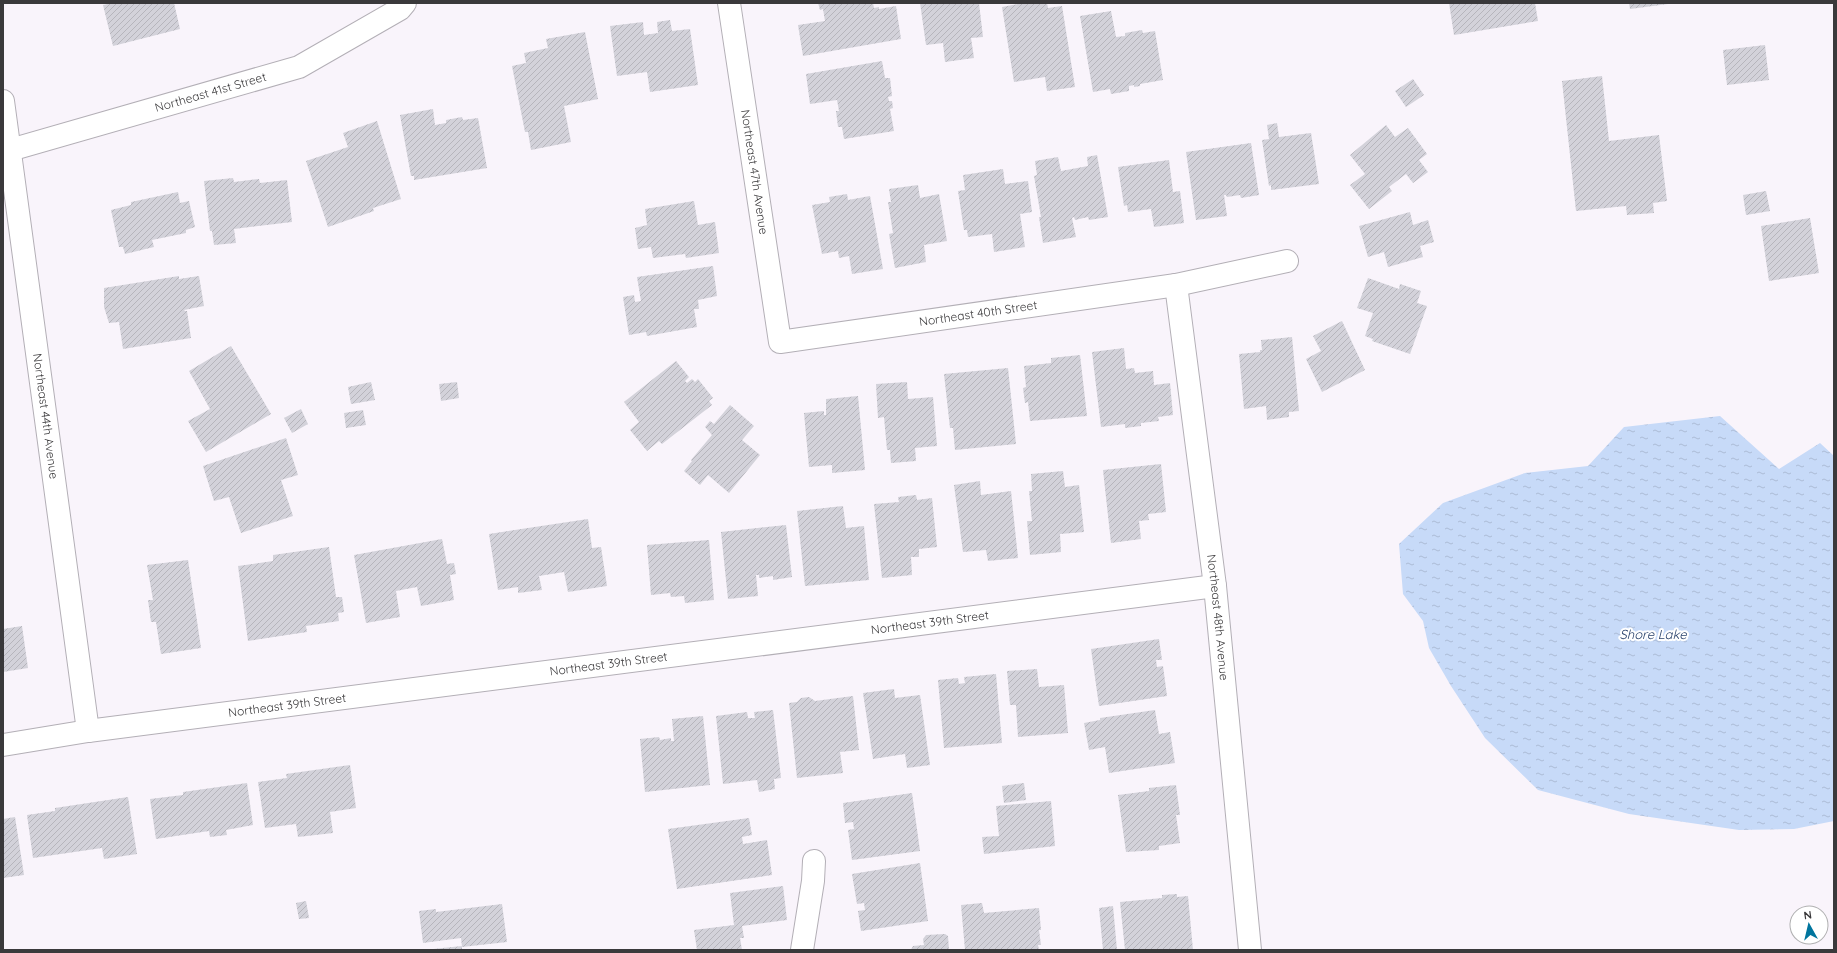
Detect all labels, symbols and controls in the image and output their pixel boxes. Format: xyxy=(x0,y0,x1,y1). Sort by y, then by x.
street label: Northeast 41st Street xyxy=(153,69,268,115)
street label: Northeast 47th Avenue xyxy=(738,109,772,236)
street label: Northeast 40th Street xyxy=(918,297,1038,329)
street label: Northeast 44th Avenue xyxy=(30,352,62,480)
street label: Northeast 48th Avenue xyxy=(1204,553,1232,681)
street label: Northeast 39th Street xyxy=(870,607,990,637)
water label: Shore Lake xyxy=(1620,626,1687,642)
street label: Northeast 39th Street xyxy=(549,649,668,679)
street label: Northeast 39th Street xyxy=(227,690,347,720)
north arrow xyxy=(1789,905,1829,945)
text: N xyxy=(1803,908,1813,923)

